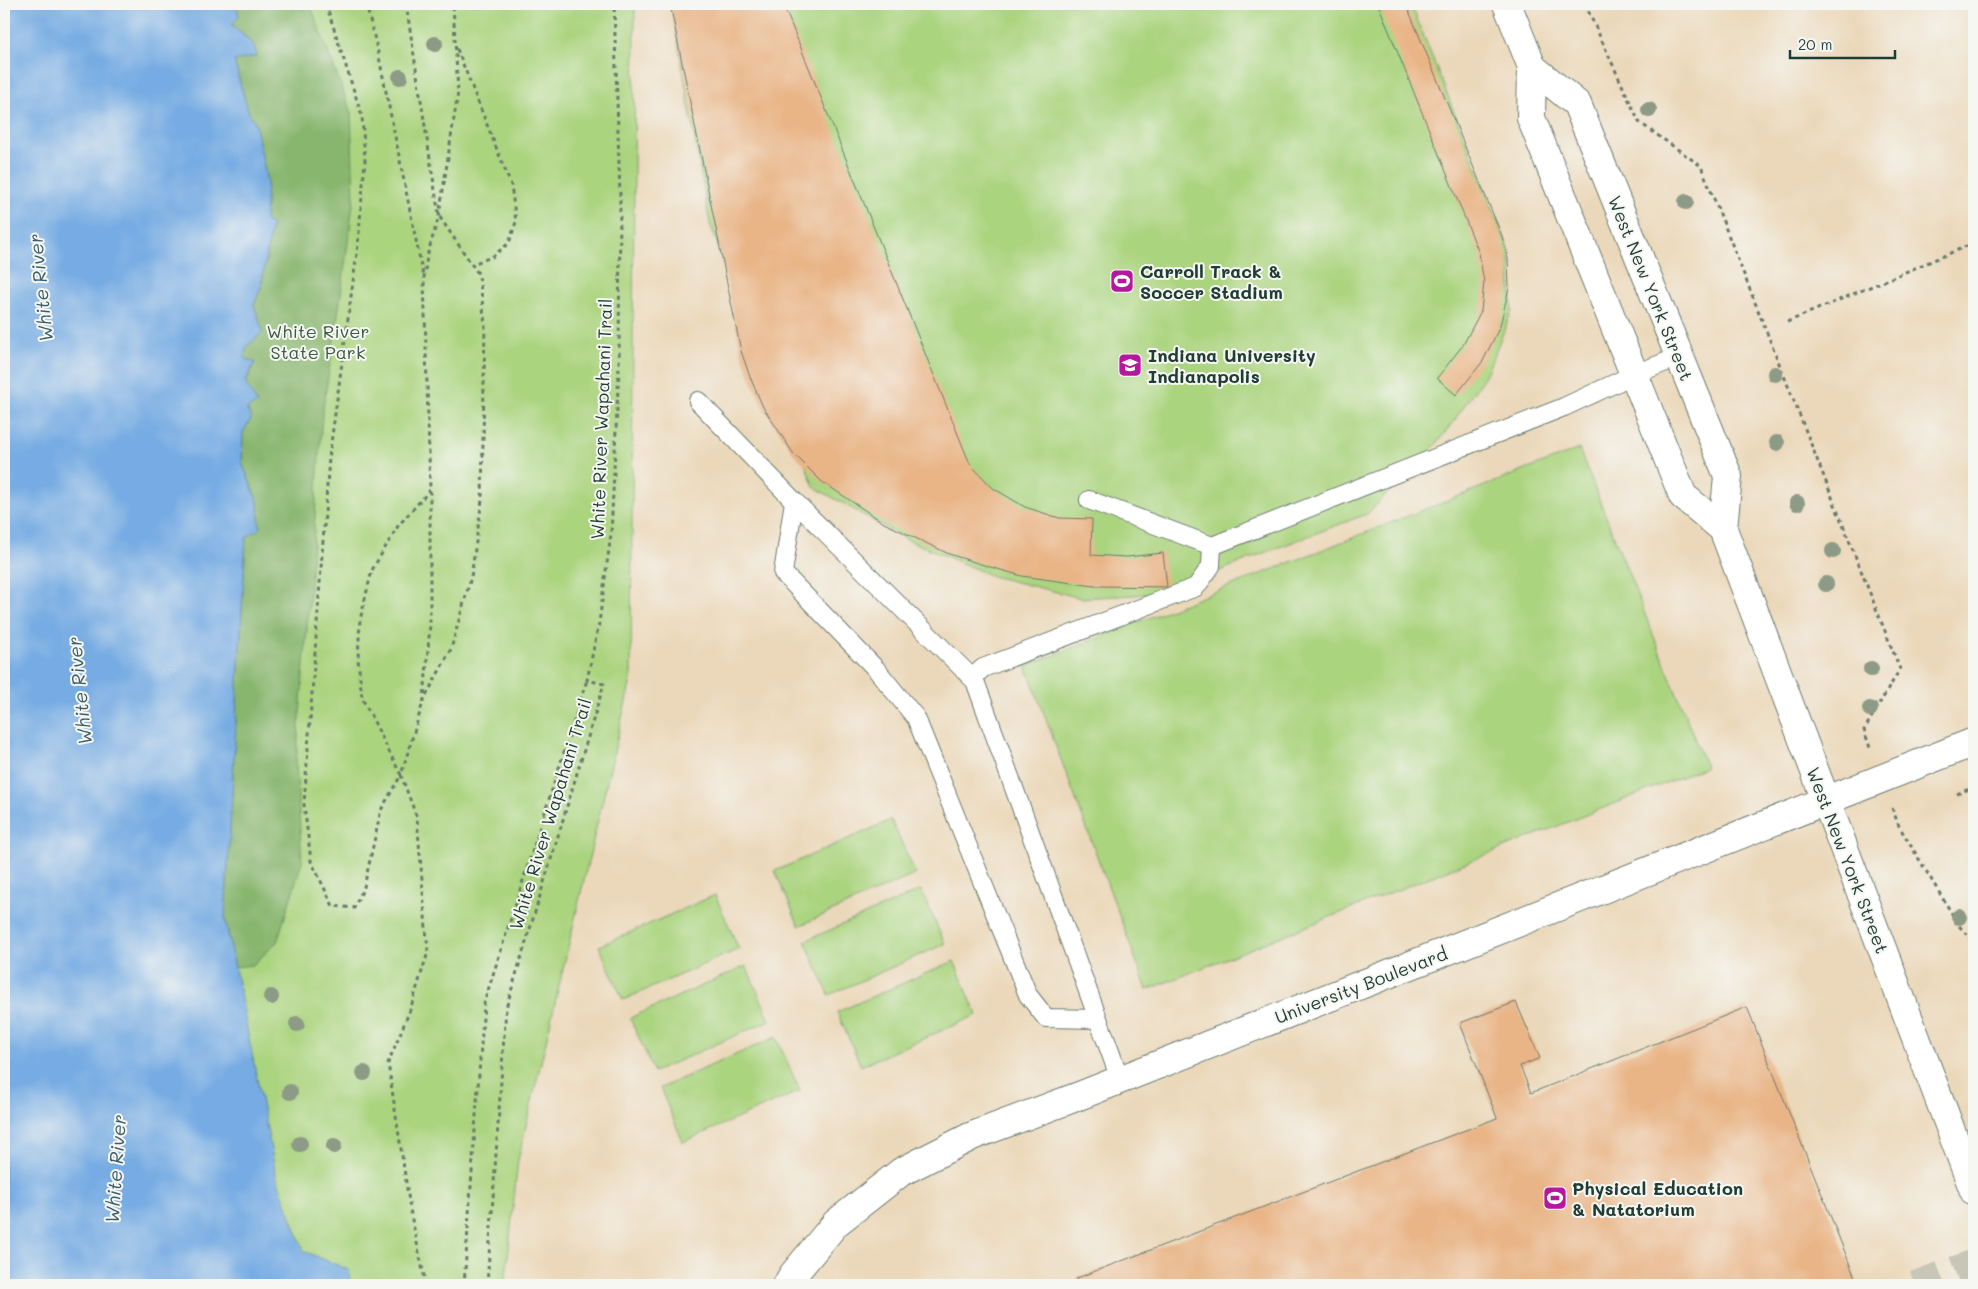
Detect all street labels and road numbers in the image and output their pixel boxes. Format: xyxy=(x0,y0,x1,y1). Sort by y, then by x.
street label: West New York Street xyxy=(1603,192,1699,384)
street label: White River Wapahani Trail xyxy=(585,298,617,540)
street label: White River Wapahani Trail xyxy=(503,695,597,933)
street label: West New York Street xyxy=(1801,763,1895,957)
street label: University Boulevard xyxy=(1271,941,1451,1029)

